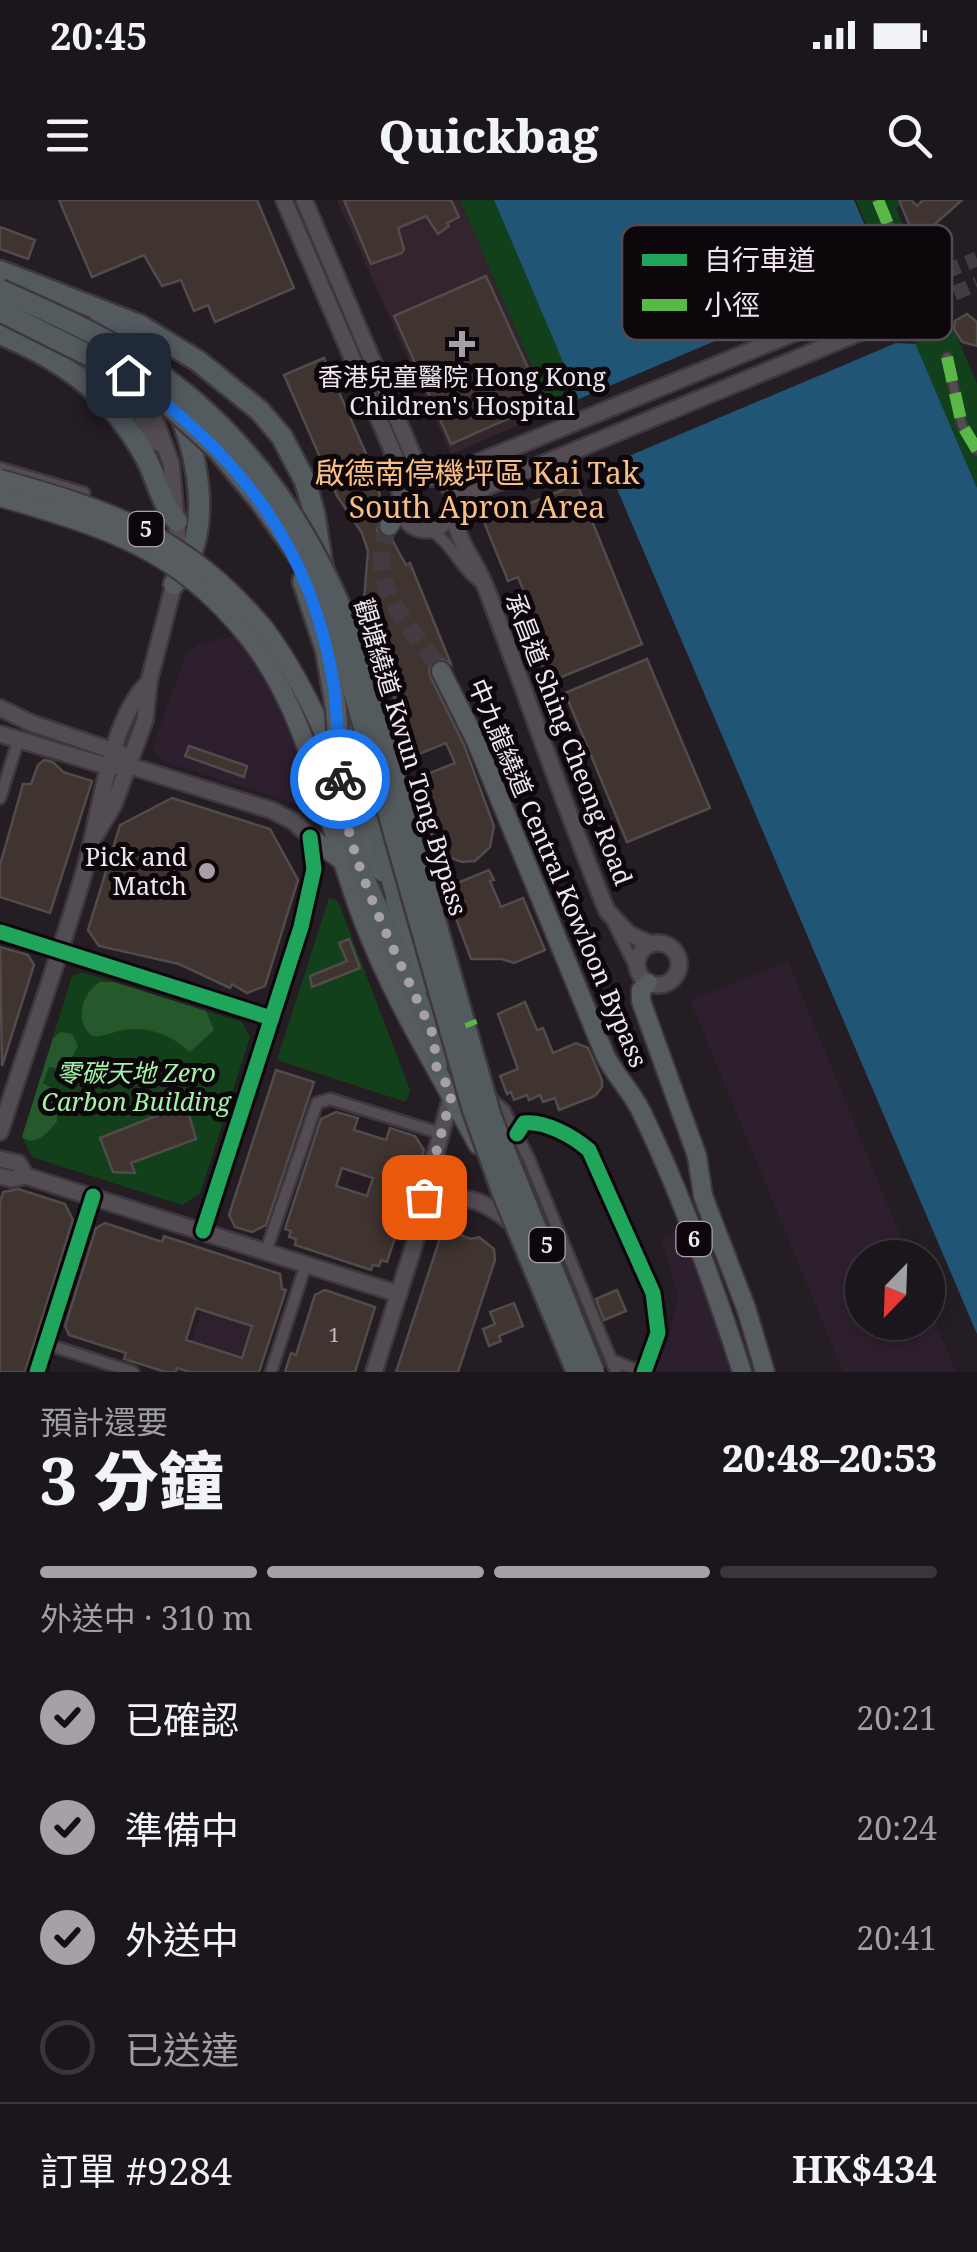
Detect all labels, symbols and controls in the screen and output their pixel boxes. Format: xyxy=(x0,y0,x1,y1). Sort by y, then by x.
text: 20:45 xyxy=(50,9,147,61)
text: Quickbag xyxy=(378,105,599,166)
icon: menu xyxy=(40,108,95,163)
icon: search xyxy=(882,108,937,163)
legend xyxy=(622,225,952,340)
text: 自行車道 xyxy=(704,240,816,278)
text: 小徑 xyxy=(704,285,760,323)
marker: 香港兒童醫院 Hong Kong Children's Hospital xyxy=(449,331,475,357)
pin xyxy=(86,333,171,418)
icon: home xyxy=(101,348,156,403)
place label: 香港兒童醫院 Hong Kong Children's Hospital xyxy=(318,359,606,422)
district label: 啟德南停機坪區 Kai Tak South Apron Area xyxy=(314,452,640,527)
road number: 5 xyxy=(128,512,164,546)
street label: 承昌道 Shing Cheong Road xyxy=(498,588,641,890)
street label: 觀塘繞道 Kwun Tong Bypass xyxy=(347,594,476,919)
street label: 中九龍繞道 Central Kowloon Bypass xyxy=(461,673,656,1072)
courier xyxy=(290,729,390,829)
icon: bike xyxy=(313,752,368,807)
place label: Pick and Match xyxy=(85,839,187,902)
marker: Pick and Match xyxy=(196,860,218,882)
park label: 零碳天地 Zero Carbon Building xyxy=(41,1055,232,1118)
pin xyxy=(382,1155,467,1240)
icon: bag xyxy=(397,1170,452,1225)
road number: 6 xyxy=(676,1222,712,1256)
road number: 5 xyxy=(530,1228,564,1262)
north arrow xyxy=(845,1240,945,1340)
map controls xyxy=(845,1240,945,1340)
house number: 1 xyxy=(328,1321,340,1348)
text: 預計還要 xyxy=(40,1400,168,1443)
text: 20:48–20:53 xyxy=(722,1431,937,1483)
text: 3 分鐘 xyxy=(40,1436,224,1524)
text: 外送中 · 310 m xyxy=(40,1596,253,1639)
icon: check xyxy=(40,1690,95,1745)
text: 已確認 xyxy=(125,1693,239,1745)
text: 20:21 xyxy=(856,1696,937,1739)
icon: check xyxy=(40,1800,95,1855)
text: 準備中 xyxy=(125,1803,239,1855)
text: 20:24 xyxy=(856,1806,937,1849)
icon: check xyxy=(40,1910,95,1965)
text: 外送中 xyxy=(125,1913,239,1965)
text: 20:41 xyxy=(856,1916,937,1959)
text: 已送達 xyxy=(125,2023,239,2075)
text: HK$434 xyxy=(792,2142,937,2194)
text: 訂單 #9284 xyxy=(40,2144,232,2196)

